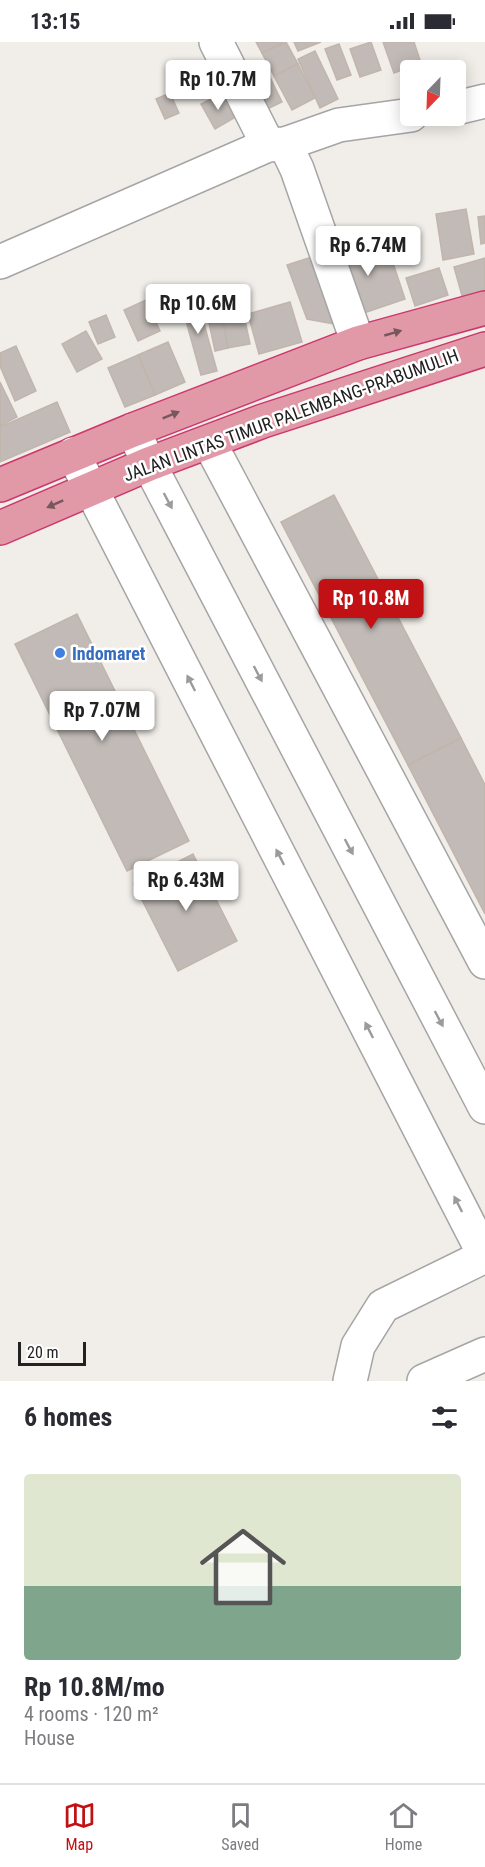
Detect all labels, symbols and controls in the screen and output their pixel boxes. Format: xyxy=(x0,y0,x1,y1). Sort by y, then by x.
text: 13:15 xyxy=(30,9,81,34)
pin: Rp 10.7M xyxy=(156,60,280,111)
north arrow xyxy=(400,60,466,126)
map controls xyxy=(400,60,466,126)
text: Rp 10.7M xyxy=(180,67,256,91)
pin: Rp 6.74M xyxy=(306,226,430,277)
text: Rp 6.74M xyxy=(330,233,406,257)
pin: Rp 10.6M xyxy=(136,284,260,335)
text: Rp 10.6M xyxy=(160,291,236,315)
one-way arrow xyxy=(384,328,402,337)
street label: JALAN LINTAS TIMUR PALEMBANG-PRABUMULIH xyxy=(121,344,461,486)
one-way arrow xyxy=(162,410,180,420)
one-way arrow xyxy=(163,493,173,510)
one-way arrow xyxy=(46,499,64,509)
pin: Rp 10.8M xyxy=(309,579,433,630)
text: Rp 10.8M xyxy=(333,586,409,610)
place label: Indomaret xyxy=(72,643,146,664)
marker: Indomaret xyxy=(53,646,67,660)
one-way arrow xyxy=(254,665,263,682)
one-way arrow xyxy=(186,675,196,692)
pin: Rp 7.07M xyxy=(40,691,164,742)
text: Rp 7.07M xyxy=(64,698,140,722)
one-way arrow xyxy=(344,838,354,855)
one-way arrow xyxy=(275,848,285,865)
pin: Rp 6.43M xyxy=(124,861,248,912)
text: Rp 6.43M xyxy=(148,868,224,892)
one-way arrow xyxy=(434,1011,444,1028)
one-way arrow xyxy=(364,1022,374,1039)
one-way arrow xyxy=(453,1195,463,1212)
scale bar xyxy=(18,1339,86,1366)
text: 20 m xyxy=(27,1343,59,1362)
icon: filters xyxy=(428,1401,461,1434)
text: 6 homes xyxy=(24,1402,112,1432)
icon: home xyxy=(189,1513,297,1621)
text: Rp 10.8M/mo xyxy=(24,1672,165,1702)
text: 4 rooms · 120 m² xyxy=(24,1702,159,1726)
text: House xyxy=(24,1726,75,1750)
tab: Map xyxy=(63,1799,96,1854)
tab: Saved xyxy=(221,1799,259,1854)
tab: Home xyxy=(385,1799,422,1854)

